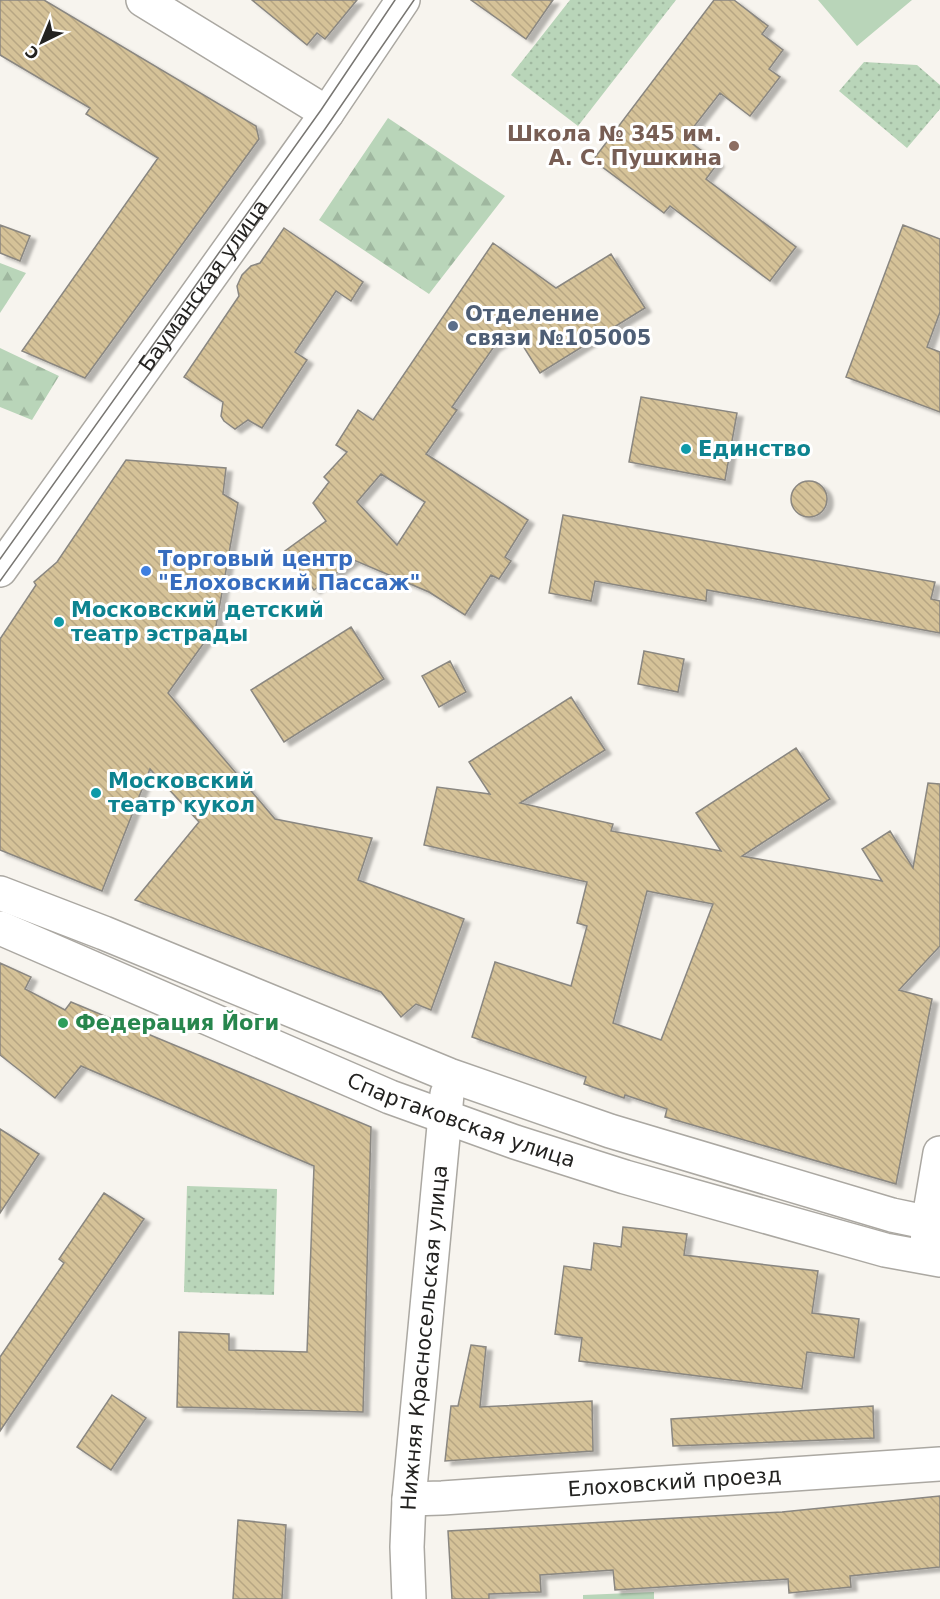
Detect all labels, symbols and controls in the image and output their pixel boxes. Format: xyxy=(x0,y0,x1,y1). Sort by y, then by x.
north arrow xyxy=(12,12,72,72)
text: С xyxy=(21,42,43,64)
place label: Школа № 345 им. А. С. Пушкина xyxy=(507,122,722,170)
marker: Школа № 345 им. А. С. Пушкина xyxy=(727,139,741,153)
street label: Бауманская улица xyxy=(134,195,273,376)
place label: Отделение связи №105005 xyxy=(465,302,651,350)
marker: Отделение связи №105005 xyxy=(446,319,460,333)
place label: Единство xyxy=(698,437,811,461)
marker: Единство xyxy=(679,442,693,456)
place label: Торговый центр "Елоховский Пассаж" xyxy=(158,547,420,595)
marker: Торговый центр "Елоховский Пассаж" xyxy=(139,564,153,578)
place label: Московский детский театр эстрады xyxy=(71,598,324,646)
marker: Московский детский театр эстрады xyxy=(52,615,66,629)
place label: Московский театр кукол xyxy=(108,769,255,817)
marker: Московский театр кукол xyxy=(89,786,103,800)
place label: Федерация Йоги xyxy=(75,1010,279,1035)
marker: Федерация Йоги xyxy=(56,1016,70,1030)
street label: Спартаковская улица xyxy=(344,1068,578,1172)
street label: Нижняя Красносельская улица xyxy=(397,1164,452,1511)
street label: Елоховский проезд xyxy=(567,1463,782,1501)

